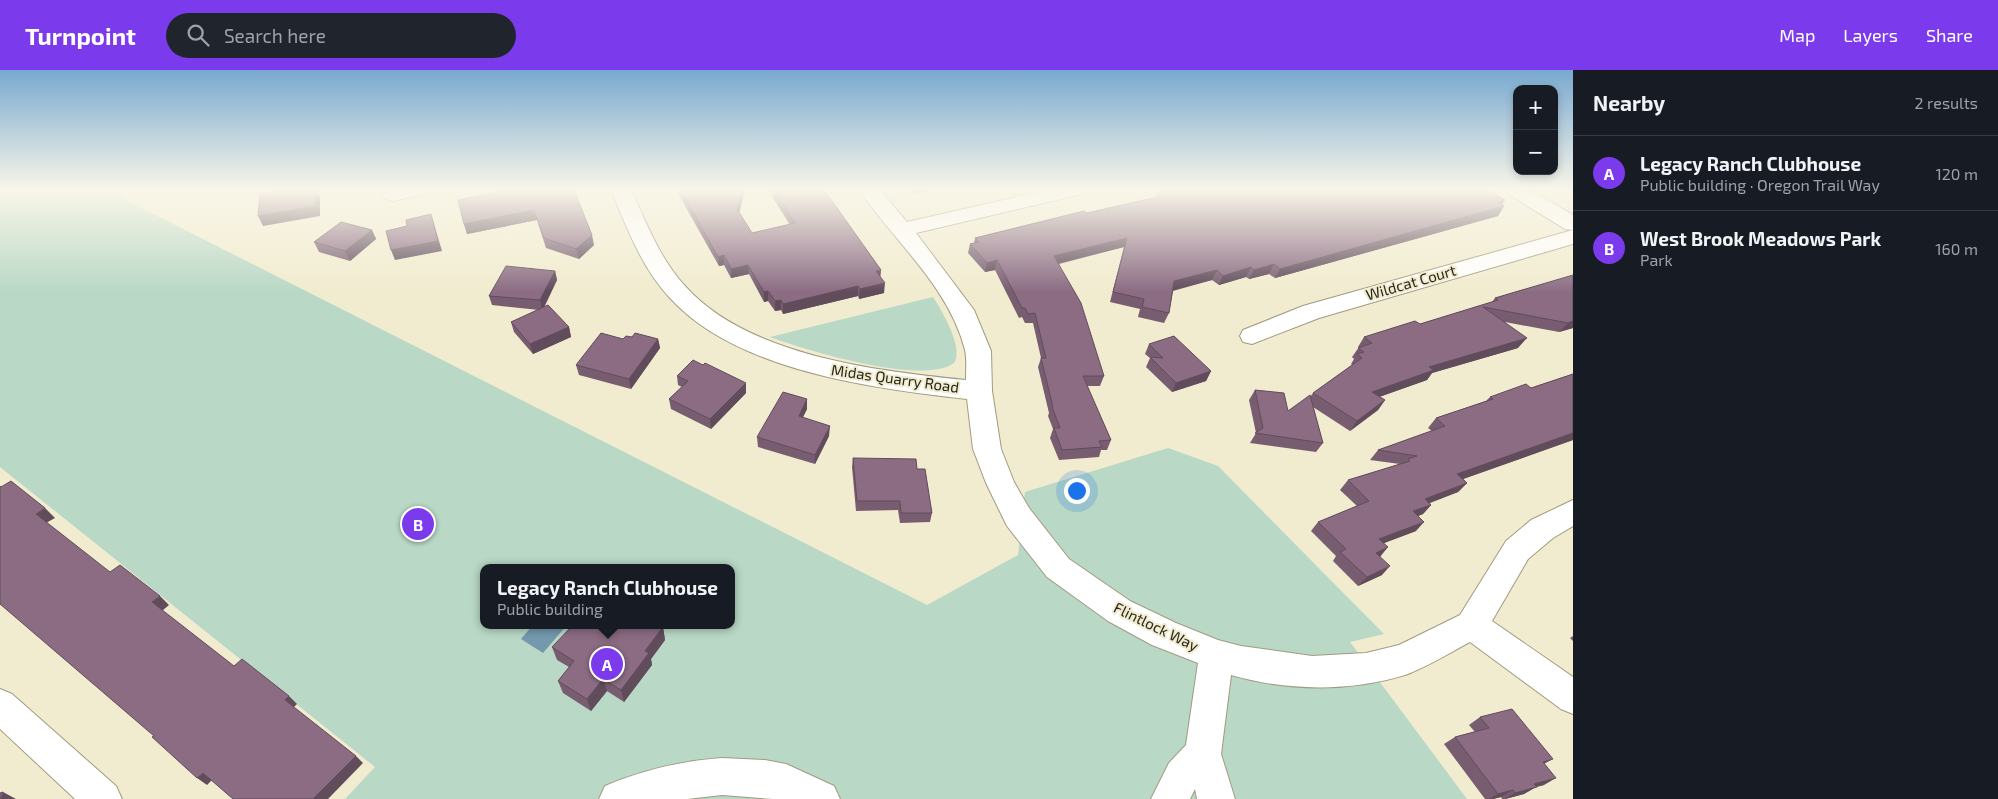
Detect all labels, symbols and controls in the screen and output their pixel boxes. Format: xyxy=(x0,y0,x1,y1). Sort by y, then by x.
search box xyxy=(166,13,516,58)
text: Turnpoint xyxy=(25,21,136,50)
icon: search xyxy=(184,21,212,49)
text: Search here xyxy=(224,24,326,47)
text: Map xyxy=(1779,24,1815,46)
text: Layers xyxy=(1843,24,1898,46)
text: Share xyxy=(1926,24,1973,46)
map controls xyxy=(1513,85,1558,175)
button: + xyxy=(1513,85,1558,130)
text: Nearby xyxy=(1593,90,1665,115)
text: 2 results xyxy=(1915,93,1978,112)
button: − xyxy=(1513,130,1558,175)
text: Legacy Ranch Clubhouse xyxy=(1640,152,1861,175)
text: A xyxy=(1604,164,1614,183)
text: 120 m xyxy=(1935,164,1978,183)
text: Public building · Oregon Trail Way xyxy=(1640,175,1880,194)
text: West Brook Meadows Park xyxy=(1640,227,1881,250)
text: B xyxy=(1604,239,1614,258)
text: 160 m xyxy=(1935,239,1978,258)
text: Park xyxy=(1640,250,1673,269)
street label: Wildcat Court xyxy=(1364,260,1458,304)
street label: Midas Quarry Road xyxy=(830,360,960,397)
your location xyxy=(1064,478,1090,504)
pin: B xyxy=(402,505,434,543)
popup xyxy=(480,564,735,629)
text: Legacy Ranch Clubhouse xyxy=(497,576,718,599)
street label: Flintlock Way xyxy=(1111,598,1202,654)
text: Public building xyxy=(497,599,603,618)
pin: A xyxy=(591,645,623,683)

